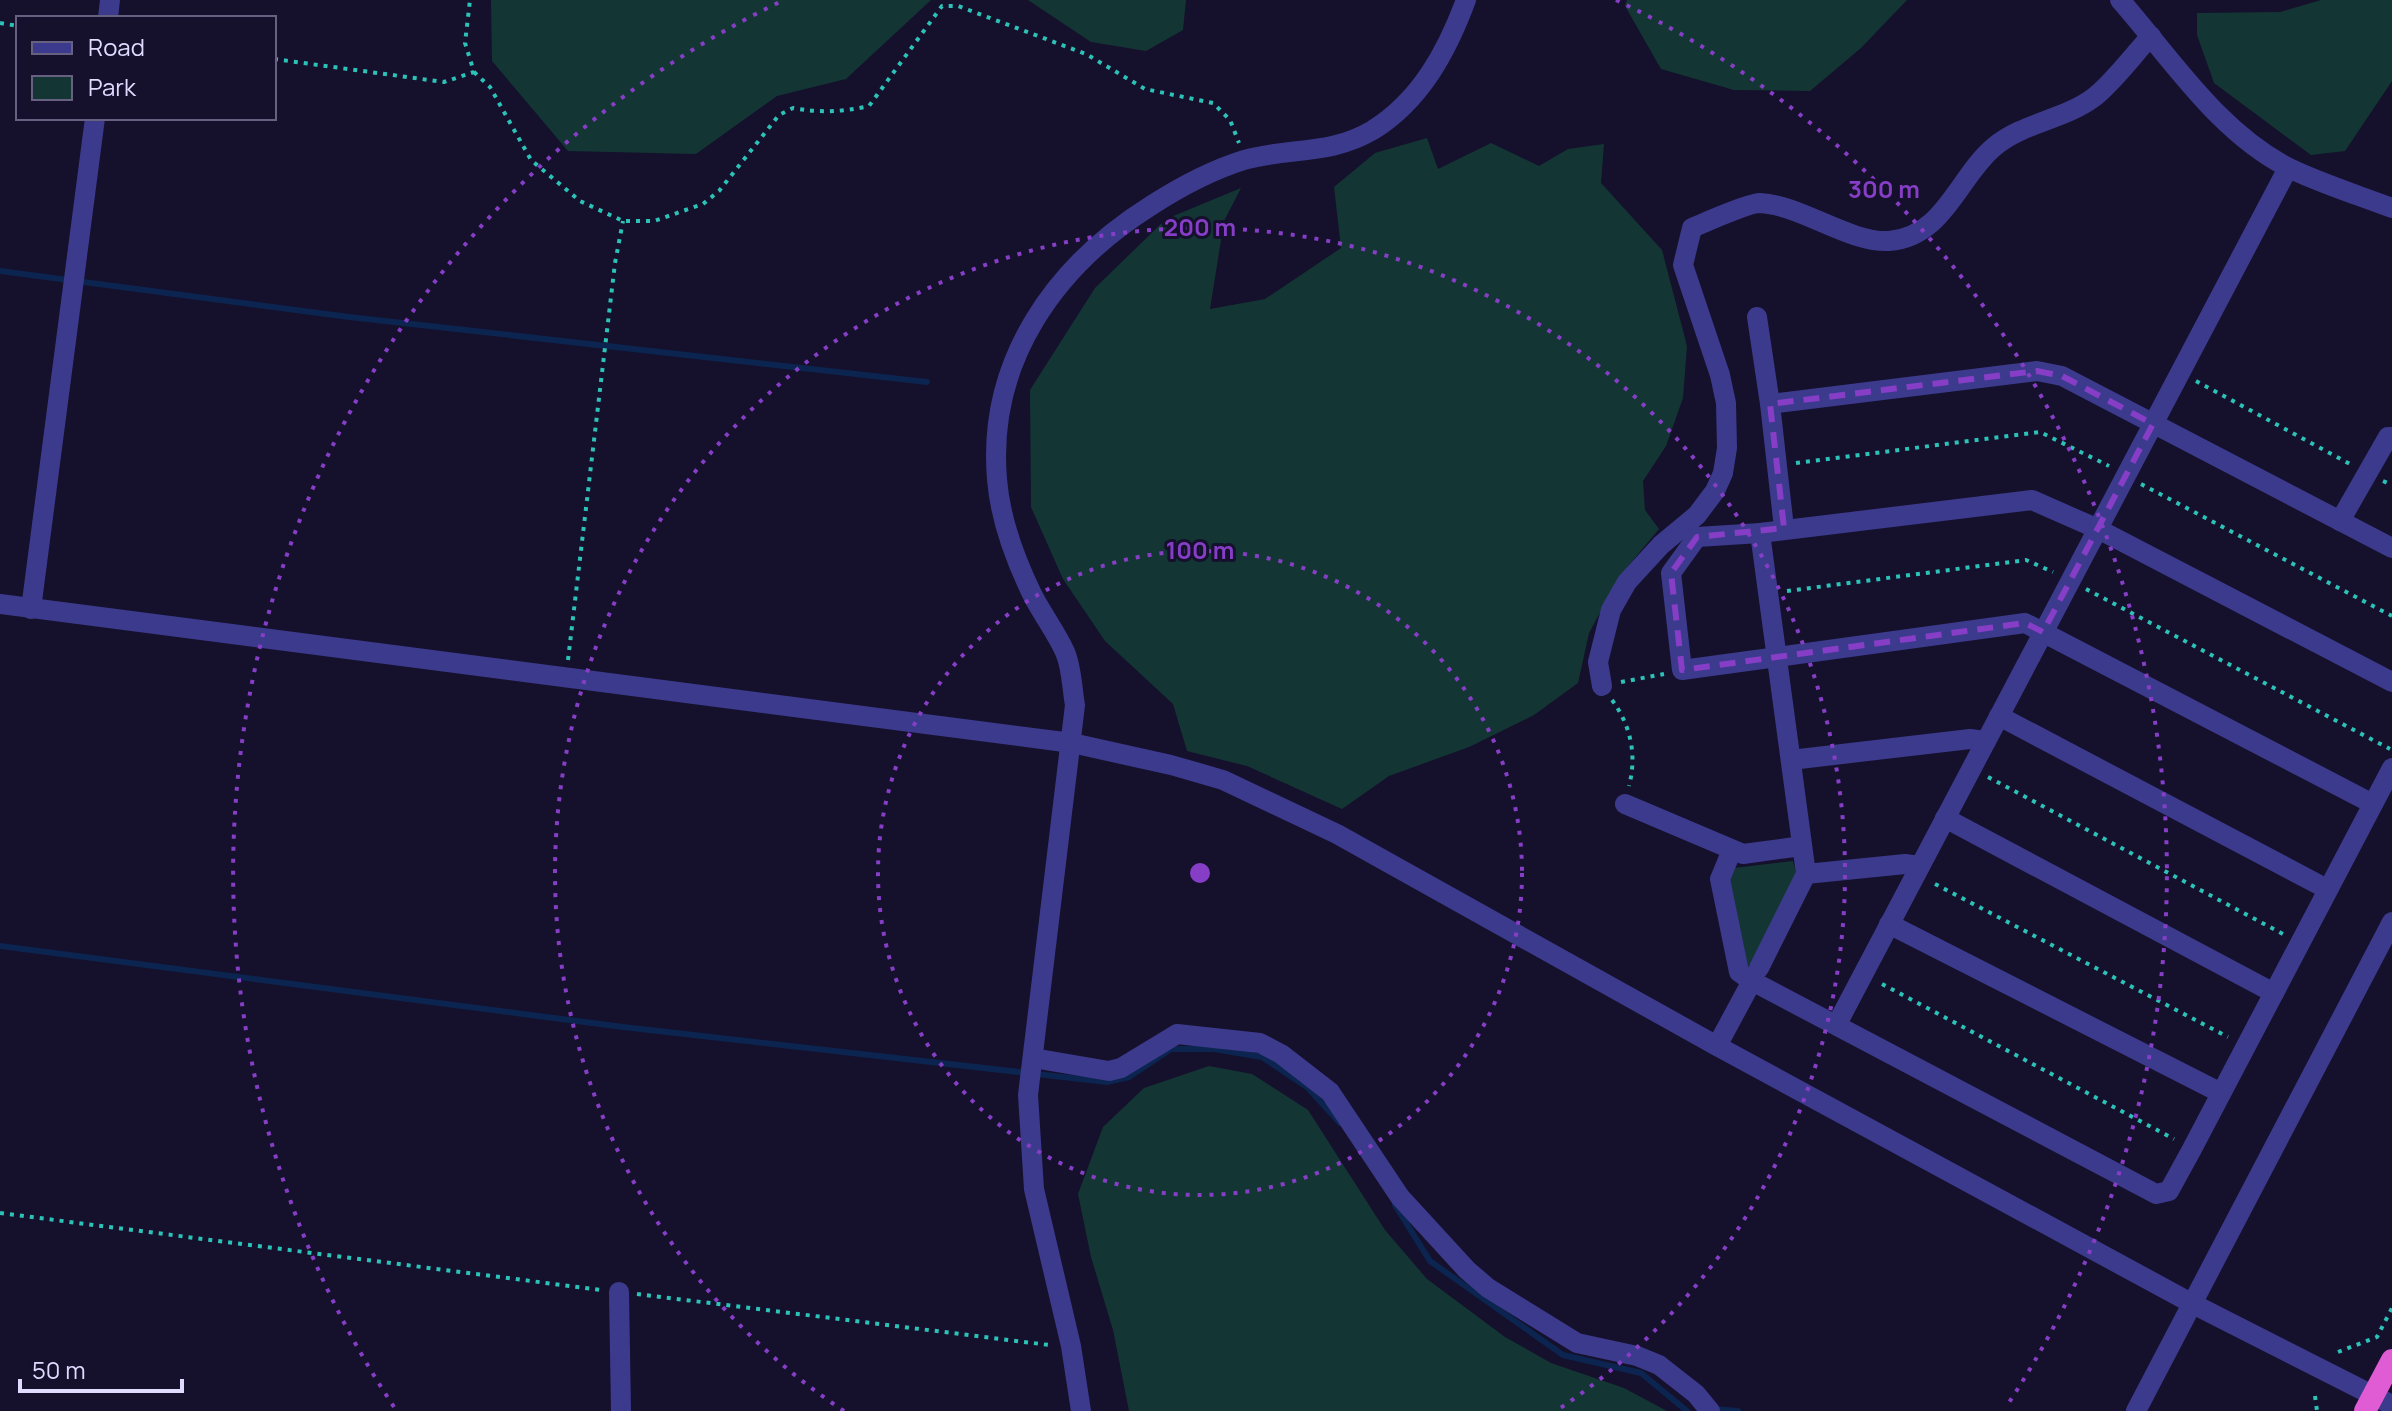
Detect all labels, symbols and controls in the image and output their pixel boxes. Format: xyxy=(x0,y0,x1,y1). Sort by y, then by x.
legend xyxy=(16,16,276,120)
text: Road xyxy=(88,30,145,63)
text: Park xyxy=(88,70,137,103)
text: 300 m xyxy=(1848,172,1920,205)
text: 200 m xyxy=(1164,210,1236,243)
text: 100 m xyxy=(1166,533,1234,566)
centre of rings xyxy=(1186,859,1214,887)
scale bar xyxy=(20,1343,182,1393)
text: 50 m xyxy=(32,1353,86,1386)

